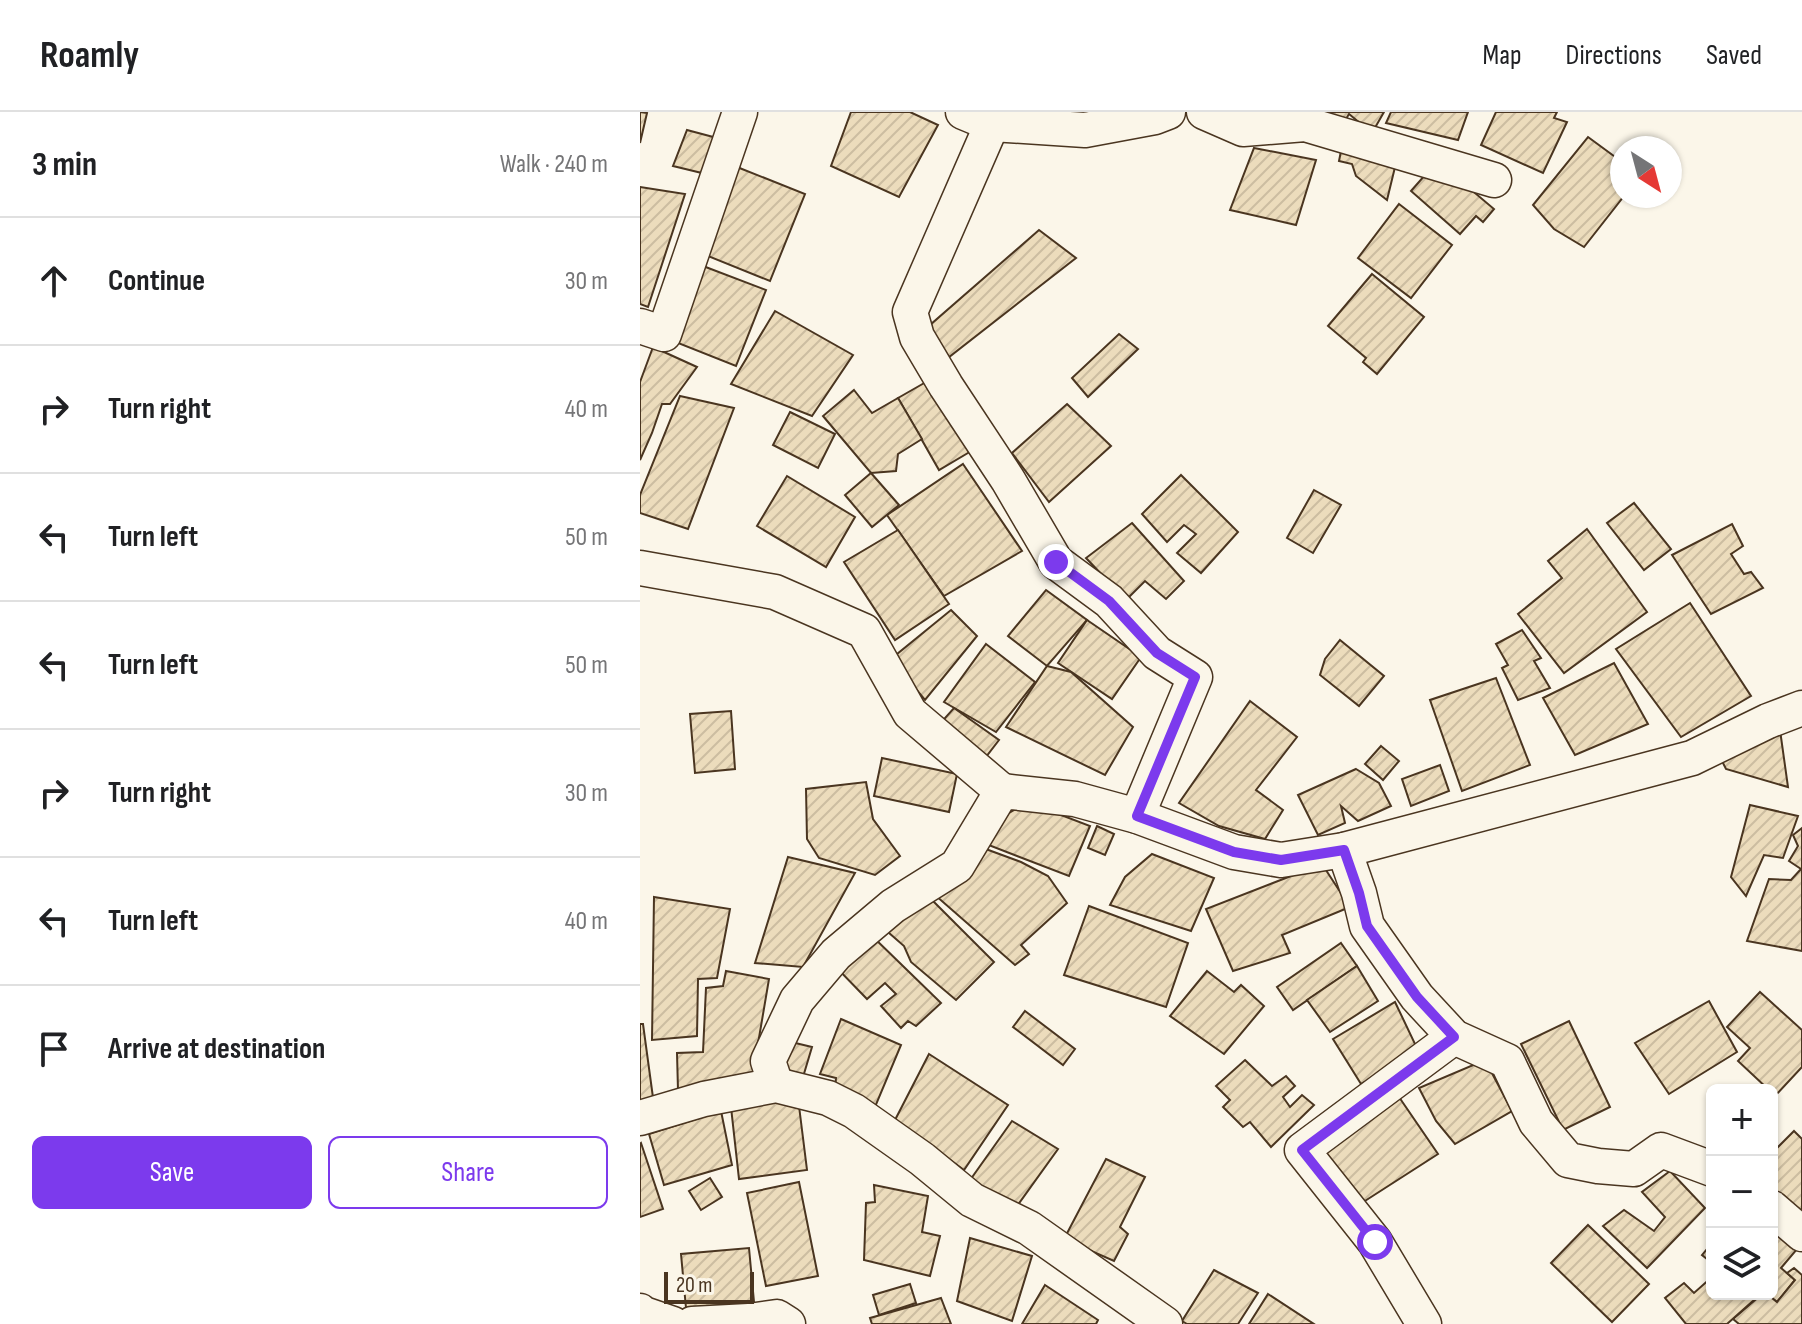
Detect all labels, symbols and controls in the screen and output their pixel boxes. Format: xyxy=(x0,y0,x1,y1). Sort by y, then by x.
text: Roamly xyxy=(40,33,139,78)
text: Map xyxy=(1483,39,1522,72)
text: Directions xyxy=(1566,39,1662,72)
text: Saved xyxy=(1706,39,1762,72)
north arrow xyxy=(1610,136,1682,208)
text: 3 min xyxy=(32,144,97,185)
text: Walk · 240 m xyxy=(500,149,608,180)
icon: ahead xyxy=(32,259,76,303)
text: Continue xyxy=(108,263,205,299)
text: 30 m xyxy=(565,266,608,297)
icon: right xyxy=(32,387,76,431)
text: Turn right xyxy=(108,391,211,427)
text: 40 m xyxy=(565,394,608,425)
icon: left xyxy=(32,515,76,559)
text: Turn left xyxy=(108,519,198,555)
text: 50 m xyxy=(565,522,608,553)
route end xyxy=(1038,544,1074,580)
icon: left xyxy=(32,643,76,687)
text: Turn left xyxy=(108,647,198,683)
text: 50 m xyxy=(565,650,608,681)
icon: right xyxy=(32,771,76,815)
text: Turn right xyxy=(108,775,211,811)
text: 30 m xyxy=(565,778,608,809)
icon: left xyxy=(32,899,76,943)
text: Turn left xyxy=(108,903,198,939)
text: 40 m xyxy=(565,906,608,937)
icon: arrive xyxy=(32,1027,76,1071)
text: Arrive at destination xyxy=(108,1031,325,1067)
map controls xyxy=(1706,1084,1778,1300)
button: + xyxy=(1706,1084,1778,1156)
button: Save xyxy=(32,1136,312,1209)
button: Share xyxy=(328,1136,608,1209)
button: − xyxy=(1706,1156,1778,1228)
route start xyxy=(1357,1224,1393,1260)
button: layers xyxy=(1706,1228,1778,1300)
scale bar xyxy=(664,1268,754,1304)
text: 20 m xyxy=(676,1272,713,1299)

